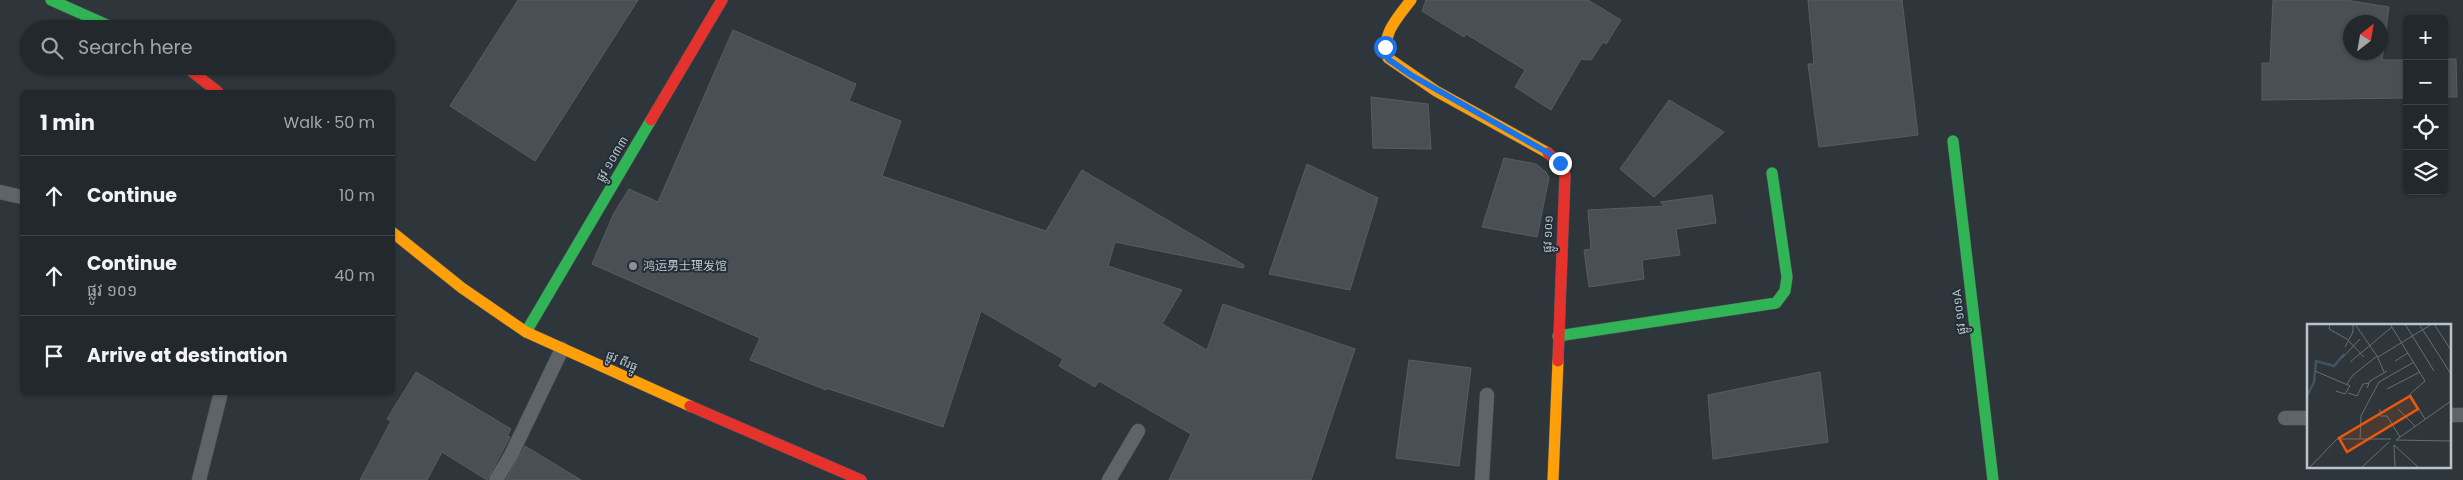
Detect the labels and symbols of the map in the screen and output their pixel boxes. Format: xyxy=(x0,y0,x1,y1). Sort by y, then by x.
north arrow xyxy=(2343,15,2388,60)
route start xyxy=(1374,36,1397,59)
street label: ផ្លូវ ១០៣៣ xyxy=(591,133,634,186)
route end xyxy=(1549,152,1572,175)
street label: ផ្លូវ ១០១ xyxy=(1538,215,1559,253)
place label: 鸿运男士理发馆 xyxy=(643,257,727,274)
marker: 鸿运男士理发馆 xyxy=(627,260,639,272)
street label: ផ្លូវ ១០១A xyxy=(1947,288,1972,336)
inset map xyxy=(2307,324,2450,468)
street label: ផ្លូវ ពីរធ្នូ xyxy=(602,346,641,377)

